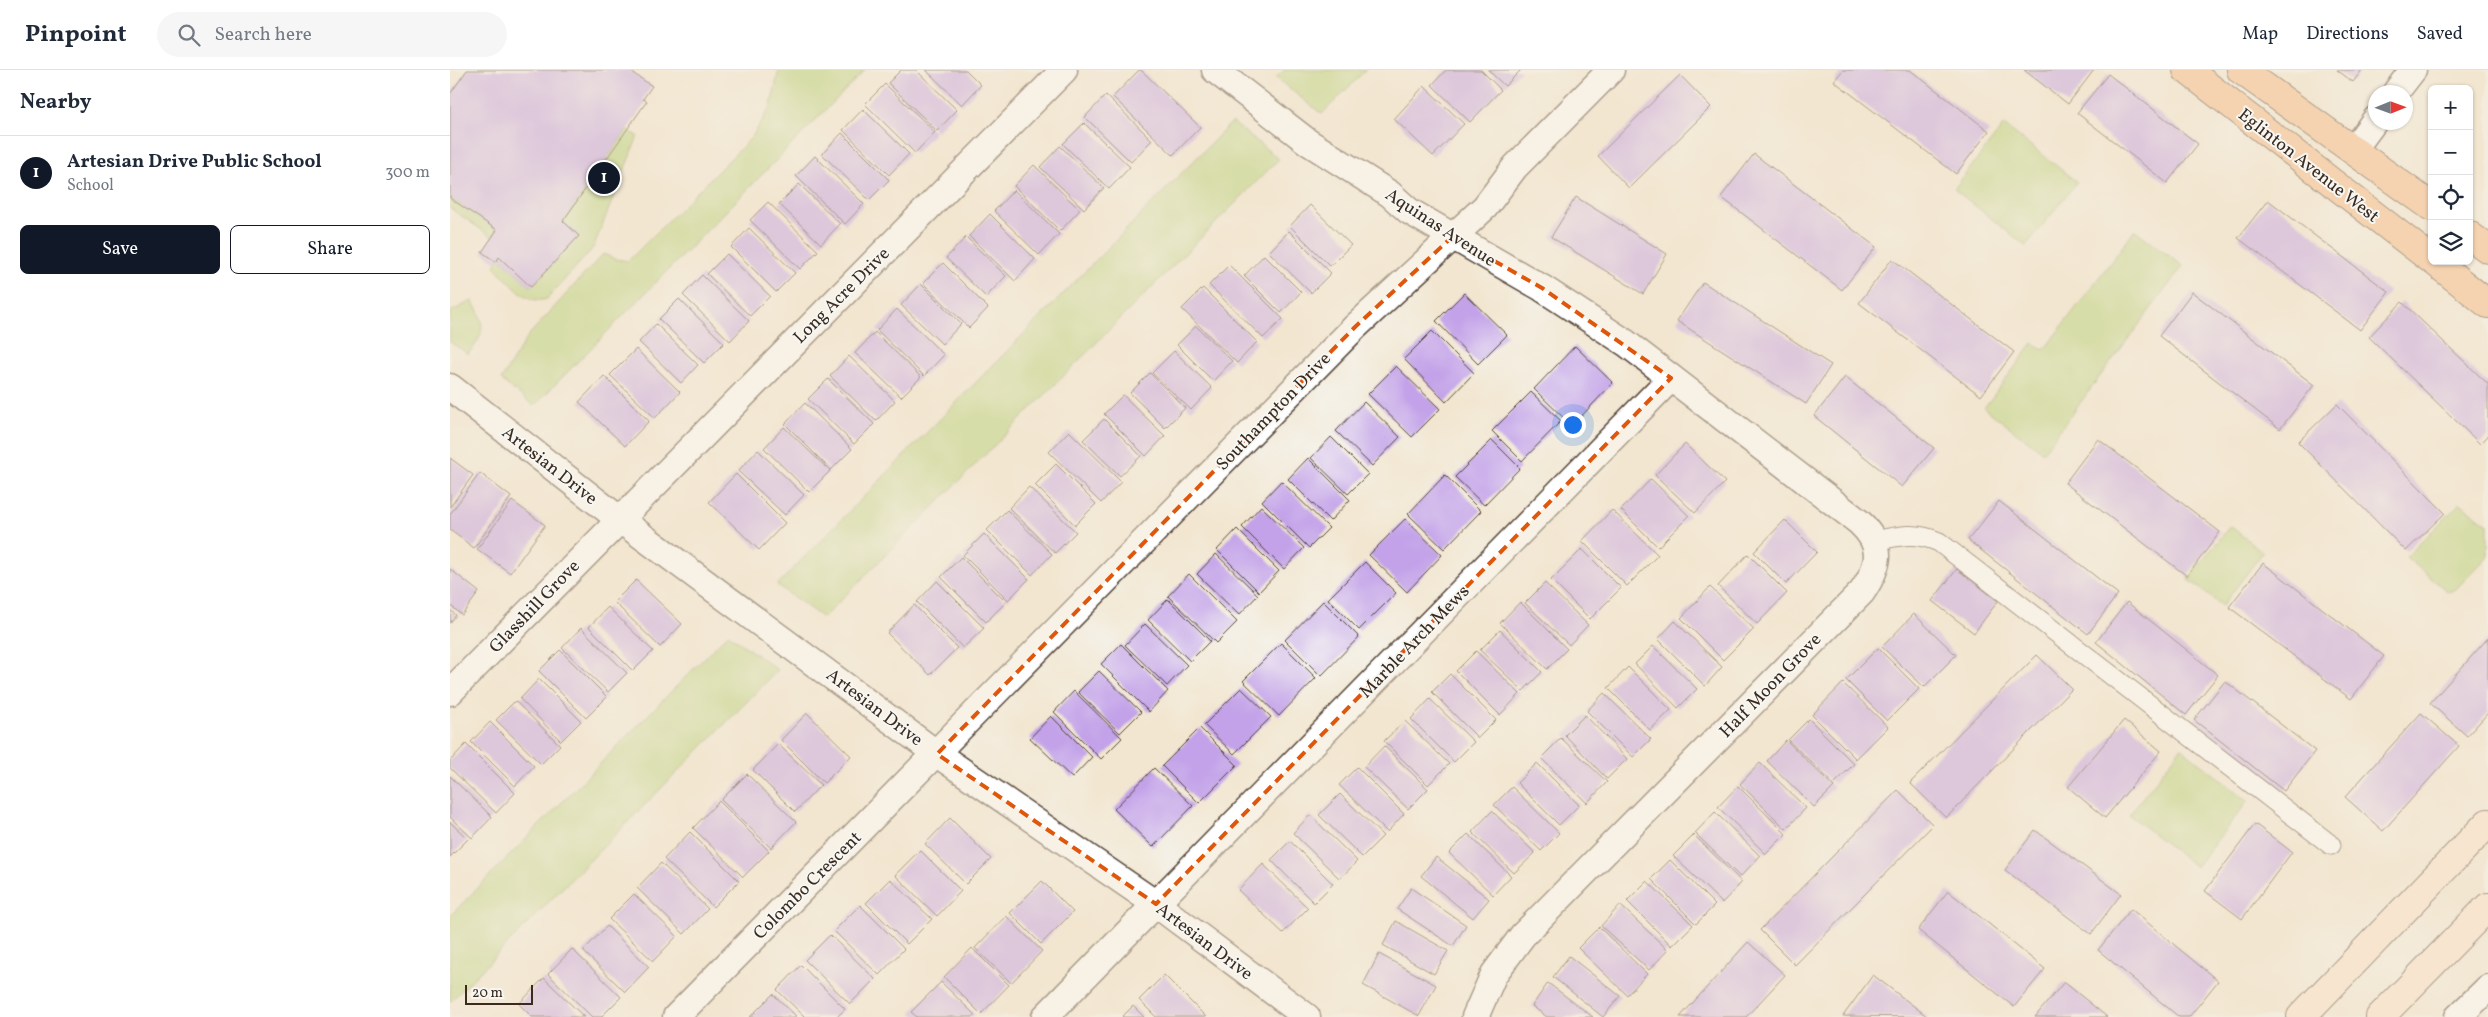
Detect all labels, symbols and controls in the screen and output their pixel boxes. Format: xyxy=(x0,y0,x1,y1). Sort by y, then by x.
search box xyxy=(157,12,507,57)
text: Pinpoint xyxy=(25,18,127,52)
icon: search xyxy=(175,21,203,49)
text: Search here xyxy=(215,22,312,48)
text: Map xyxy=(2242,22,2278,47)
text: Directions xyxy=(2306,22,2389,47)
text: Saved xyxy=(2417,22,2463,47)
north arrow xyxy=(2368,85,2413,130)
map controls xyxy=(2428,85,2473,265)
button: + xyxy=(2428,85,2473,130)
text: Nearby xyxy=(20,88,91,117)
street label: Eglinton Avenue West xyxy=(2232,103,2384,229)
button: − xyxy=(2428,130,2473,175)
text: Artesian Drive Public School xyxy=(67,149,322,175)
pin: 1 xyxy=(588,159,620,197)
text: 1 xyxy=(33,162,39,184)
text: 300 m xyxy=(385,162,430,184)
text: School xyxy=(67,175,114,197)
button: locate xyxy=(2428,175,2473,220)
street label: Aquinas Avenue xyxy=(1380,183,1501,273)
button: layers xyxy=(2428,220,2473,265)
button: Save xyxy=(20,225,220,274)
button: Share xyxy=(230,225,430,274)
street label: Long Acre Drive xyxy=(788,242,896,350)
street label: Southampton Drive xyxy=(1211,347,1337,477)
your location xyxy=(1560,412,1586,438)
street label: Artesian Drive xyxy=(496,421,602,512)
street label: Glasshill Grove xyxy=(484,555,586,659)
street label: Marble Arch Mews xyxy=(1354,580,1476,704)
street label: Half Moon Grove xyxy=(1714,628,1828,744)
street label: Artesian Drive xyxy=(821,664,928,753)
street label: Colombo Crescent xyxy=(748,826,868,946)
street label: Artesian Drive xyxy=(1151,898,1258,987)
scale bar xyxy=(465,982,532,1005)
text: 20 m xyxy=(472,984,503,1003)

